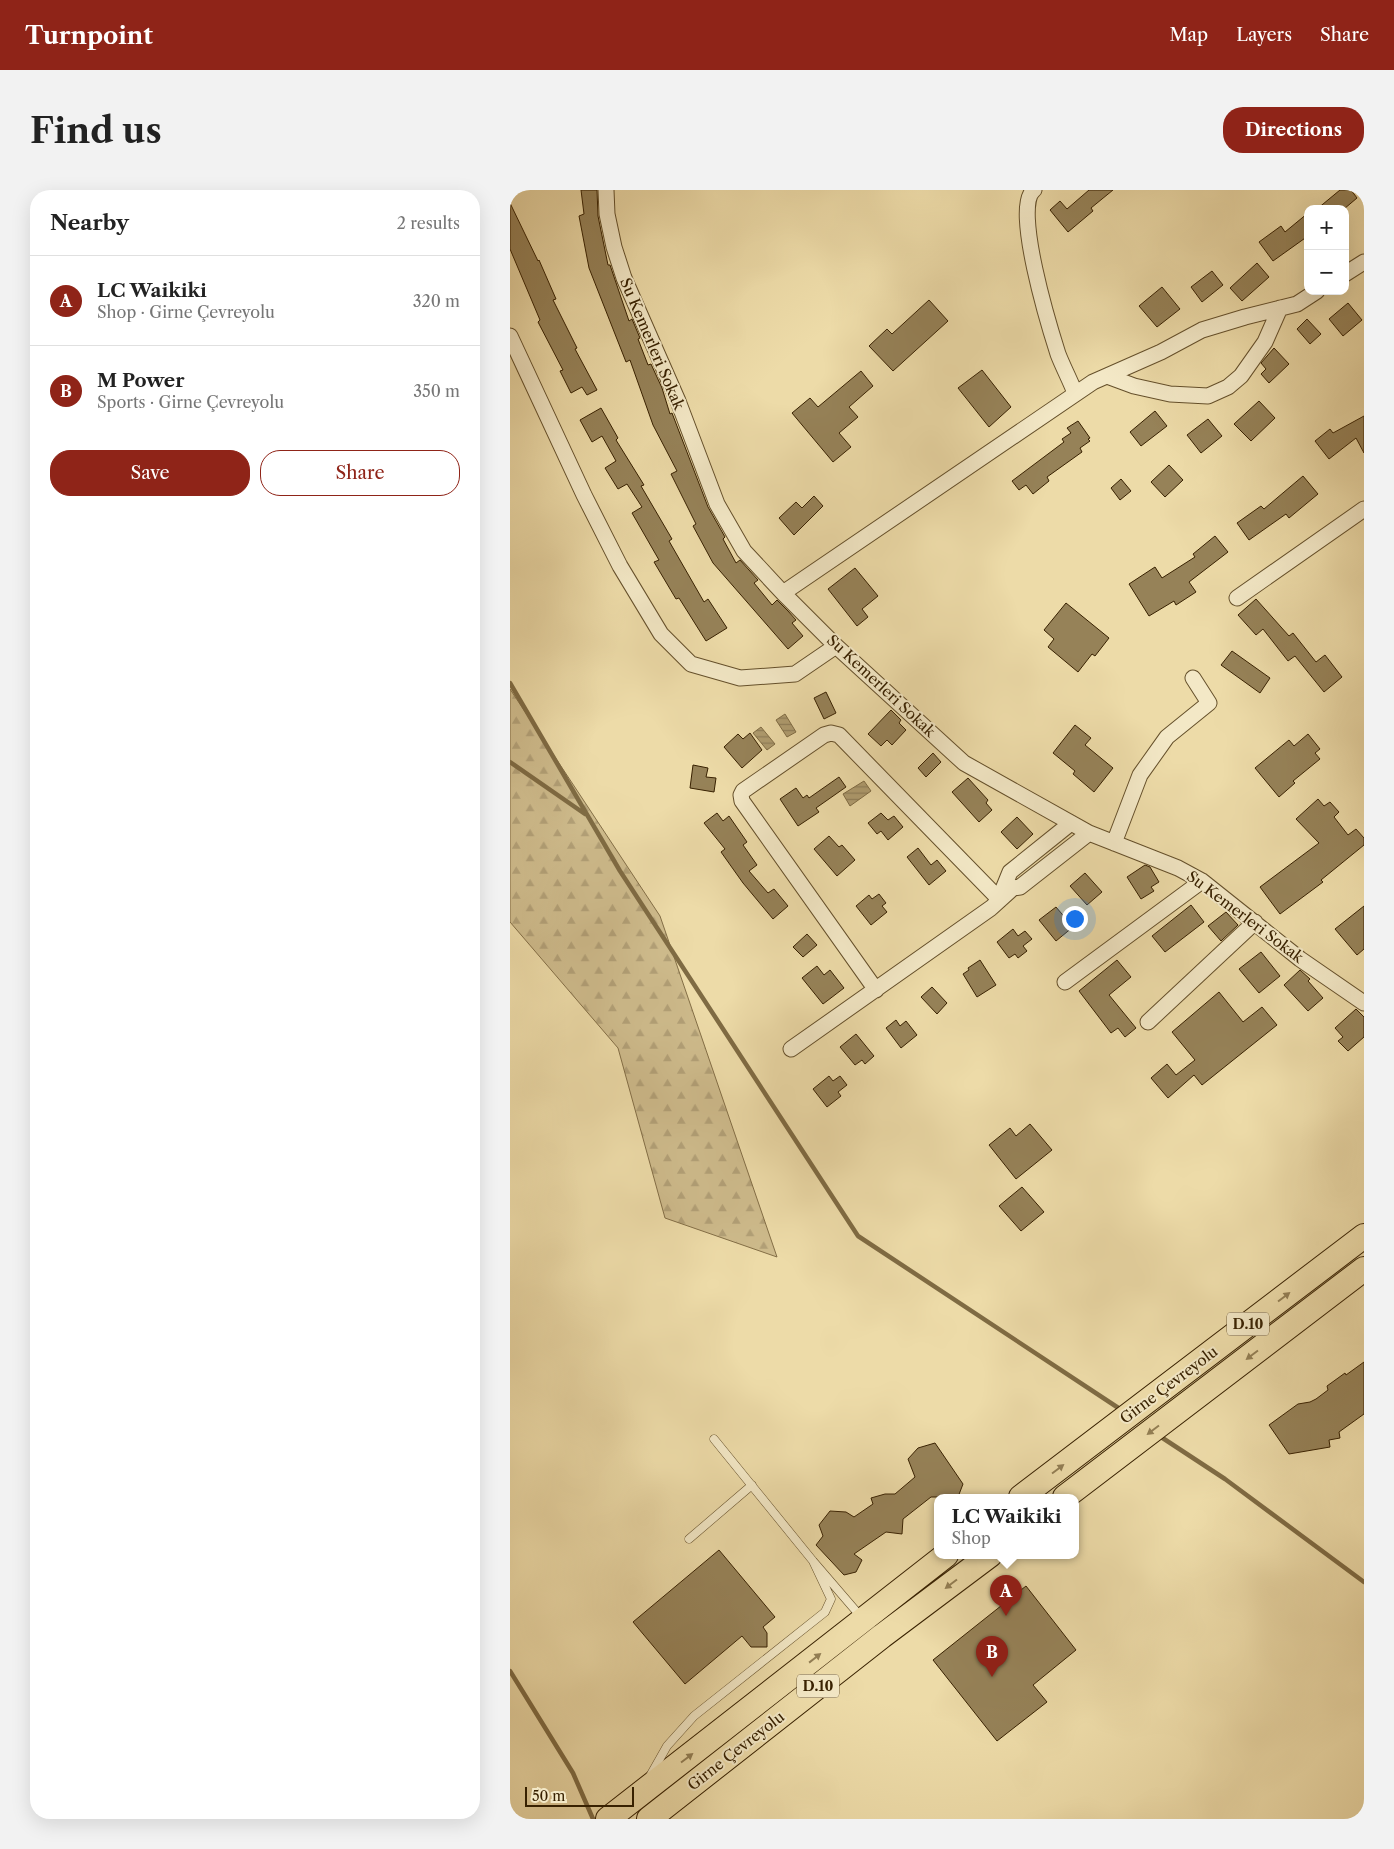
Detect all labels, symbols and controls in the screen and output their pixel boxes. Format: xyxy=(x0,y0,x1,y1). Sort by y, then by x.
text: Turnpoint xyxy=(25,21,153,50)
text: Map xyxy=(1170,24,1208,46)
text: Layers xyxy=(1236,24,1292,46)
text: Share xyxy=(1320,24,1369,46)
button: Directions xyxy=(1223,107,1364,153)
text: Find us xyxy=(30,109,162,152)
map controls xyxy=(1304,205,1349,295)
button: + xyxy=(1304,205,1349,250)
text: Nearby xyxy=(50,210,129,235)
text: 2 results xyxy=(397,213,460,233)
button: − xyxy=(1304,250,1349,295)
street label: Su Kemerleri Sokak xyxy=(616,275,689,414)
text: LC Waikiki xyxy=(97,279,207,302)
text: A xyxy=(60,291,72,311)
text: 320 m xyxy=(413,291,460,311)
text: Shop · Girne Çevreyolu xyxy=(97,302,275,322)
text: M Power xyxy=(97,369,184,392)
text: B xyxy=(60,381,72,401)
text: 350 m xyxy=(413,381,460,401)
text: Sports · Girne Çevreyolu xyxy=(97,392,284,412)
button: Save xyxy=(50,450,250,496)
button: Share xyxy=(260,450,460,496)
street label: Su Kemerleri Sokak xyxy=(823,630,941,742)
street label: Su Kemerleri Sokak xyxy=(1183,866,1309,968)
your location xyxy=(1062,906,1088,932)
one-way arrow xyxy=(1277,1292,1291,1302)
road number: D.10 xyxy=(1227,1312,1269,1336)
street label: Girne Çevreyolu xyxy=(1116,1342,1221,1428)
one-way arrow xyxy=(1246,1349,1259,1360)
one-way arrow xyxy=(1147,1425,1160,1436)
one-way arrow xyxy=(1051,1464,1064,1475)
popup xyxy=(934,1494,1079,1559)
text: LC Waikiki xyxy=(952,1505,1061,1528)
text: Shop xyxy=(952,1528,991,1548)
pin: A xyxy=(990,1575,1022,1616)
one-way arrow xyxy=(944,1579,958,1589)
pin: B xyxy=(976,1636,1008,1677)
one-way arrow xyxy=(808,1653,822,1663)
road number: D.10 xyxy=(797,1674,839,1698)
street label: Girne Çevreyolu xyxy=(684,1707,788,1794)
one-way arrow xyxy=(680,1752,693,1763)
scale bar xyxy=(525,1784,634,1807)
text: 50 m xyxy=(532,1787,565,1805)

